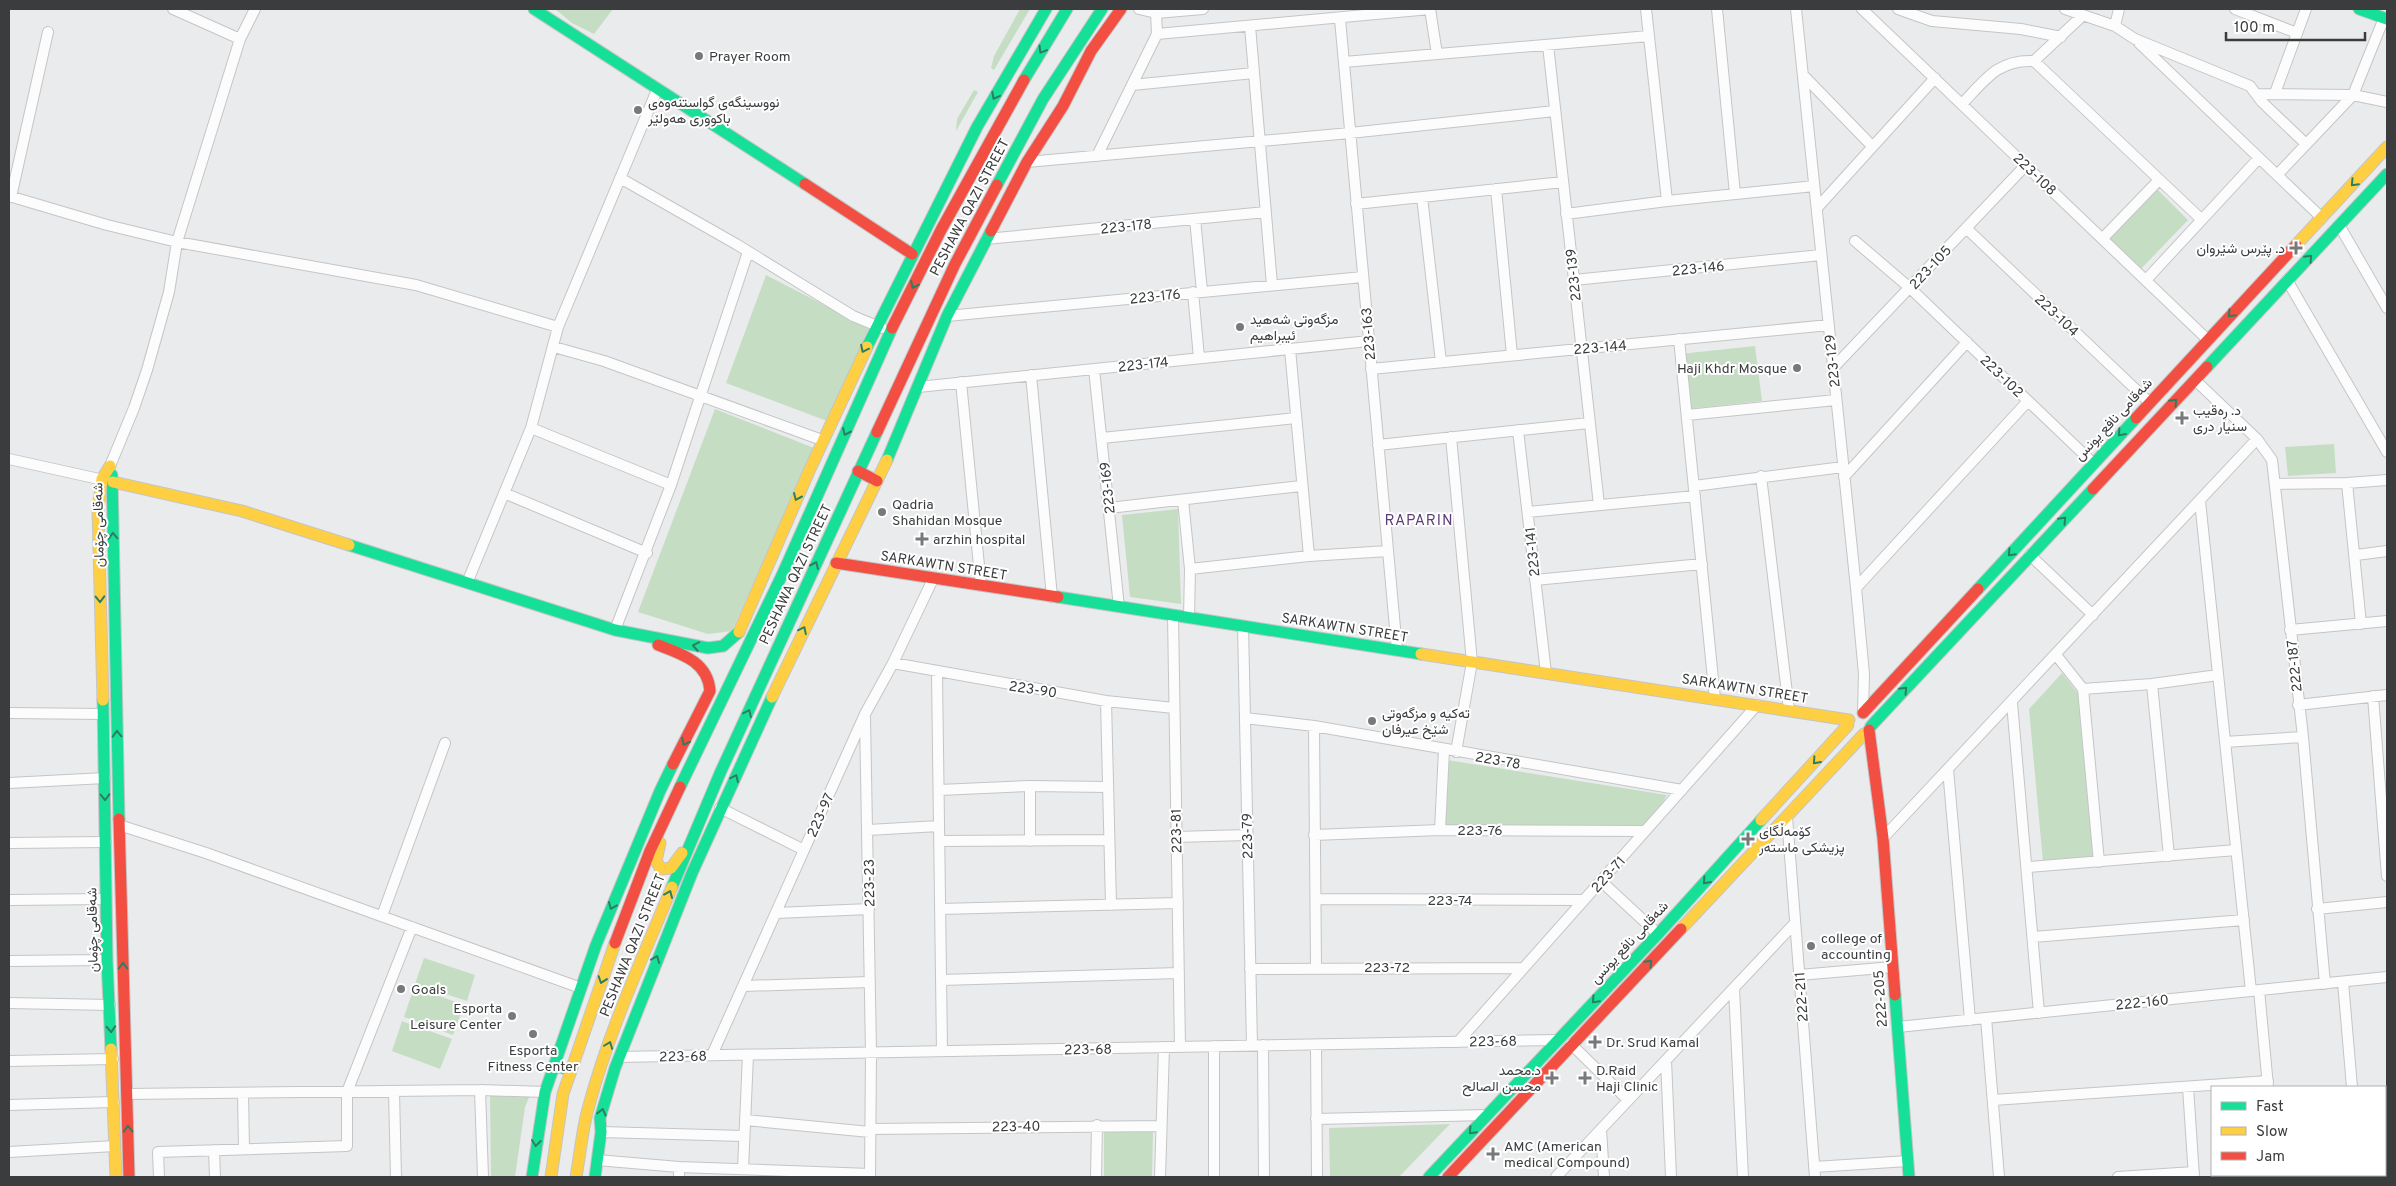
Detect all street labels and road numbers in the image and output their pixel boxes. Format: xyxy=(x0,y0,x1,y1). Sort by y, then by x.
street label: PESHAWA QAZI STREET xyxy=(927,136,1014,279)
street label: 223-108 xyxy=(2009,150,2059,200)
street label: 223-178 xyxy=(1100,216,1153,239)
street label: 223-105 xyxy=(1906,242,1956,294)
street label: 223-139 xyxy=(1563,248,1586,302)
street label: 223-146 xyxy=(1671,258,1725,281)
street label: 223-176 xyxy=(1129,286,1182,309)
street label: 223-104 xyxy=(2030,291,2082,341)
street label: 223-163 xyxy=(1359,307,1380,361)
street label: 223-129 xyxy=(1822,333,1845,388)
street label: 223-144 xyxy=(1573,338,1627,359)
street label: 223-102 xyxy=(1976,352,2026,402)
street label: 223-174 xyxy=(1117,354,1169,377)
street label: شەقامی نافع یونس xyxy=(2071,375,2157,466)
street label: 223-169 xyxy=(1097,461,1120,515)
street label: شەقامی چۆمان xyxy=(90,482,109,567)
street label: PESHAWA QAZI STREET xyxy=(756,502,836,648)
street label: 223-141 xyxy=(1522,526,1545,578)
street label: SARKAWTN STREET xyxy=(879,548,1008,585)
street label: SARKAWTN STREET xyxy=(1280,610,1409,647)
street label: 222-187 xyxy=(2284,639,2307,693)
street label: SARKAWTN STREET xyxy=(1680,671,1809,708)
street label: 223-90 xyxy=(1008,678,1058,703)
street label: 223-78 xyxy=(1474,749,1522,774)
street label: 223-97 xyxy=(804,791,839,840)
street label: 223-81 xyxy=(1169,808,1186,854)
street label: 223-79 xyxy=(1240,813,1257,859)
street label: 223-76 xyxy=(1457,823,1503,840)
street label: 223-71 xyxy=(1588,853,1630,897)
street label: 223-23 xyxy=(862,859,879,907)
street label: PESHAWA QAZI STREET xyxy=(597,871,670,1020)
street label: شەقامی چۆمان xyxy=(84,887,103,972)
street label: 223-74 xyxy=(1428,893,1472,910)
street label: شەقامی نافع یونس xyxy=(1587,898,1673,989)
street label: 223-72 xyxy=(1364,960,1410,977)
street label: 222-205 xyxy=(1871,970,1892,1028)
street label: 222-211 xyxy=(1792,971,1813,1023)
street label: 222-160 xyxy=(2114,992,2170,1015)
street label: 223-68 xyxy=(1469,1034,1517,1051)
street label: 223-68 xyxy=(1064,1042,1112,1059)
street label: 223-68 xyxy=(659,1049,707,1066)
street label: 223-40 xyxy=(991,1119,1041,1136)

